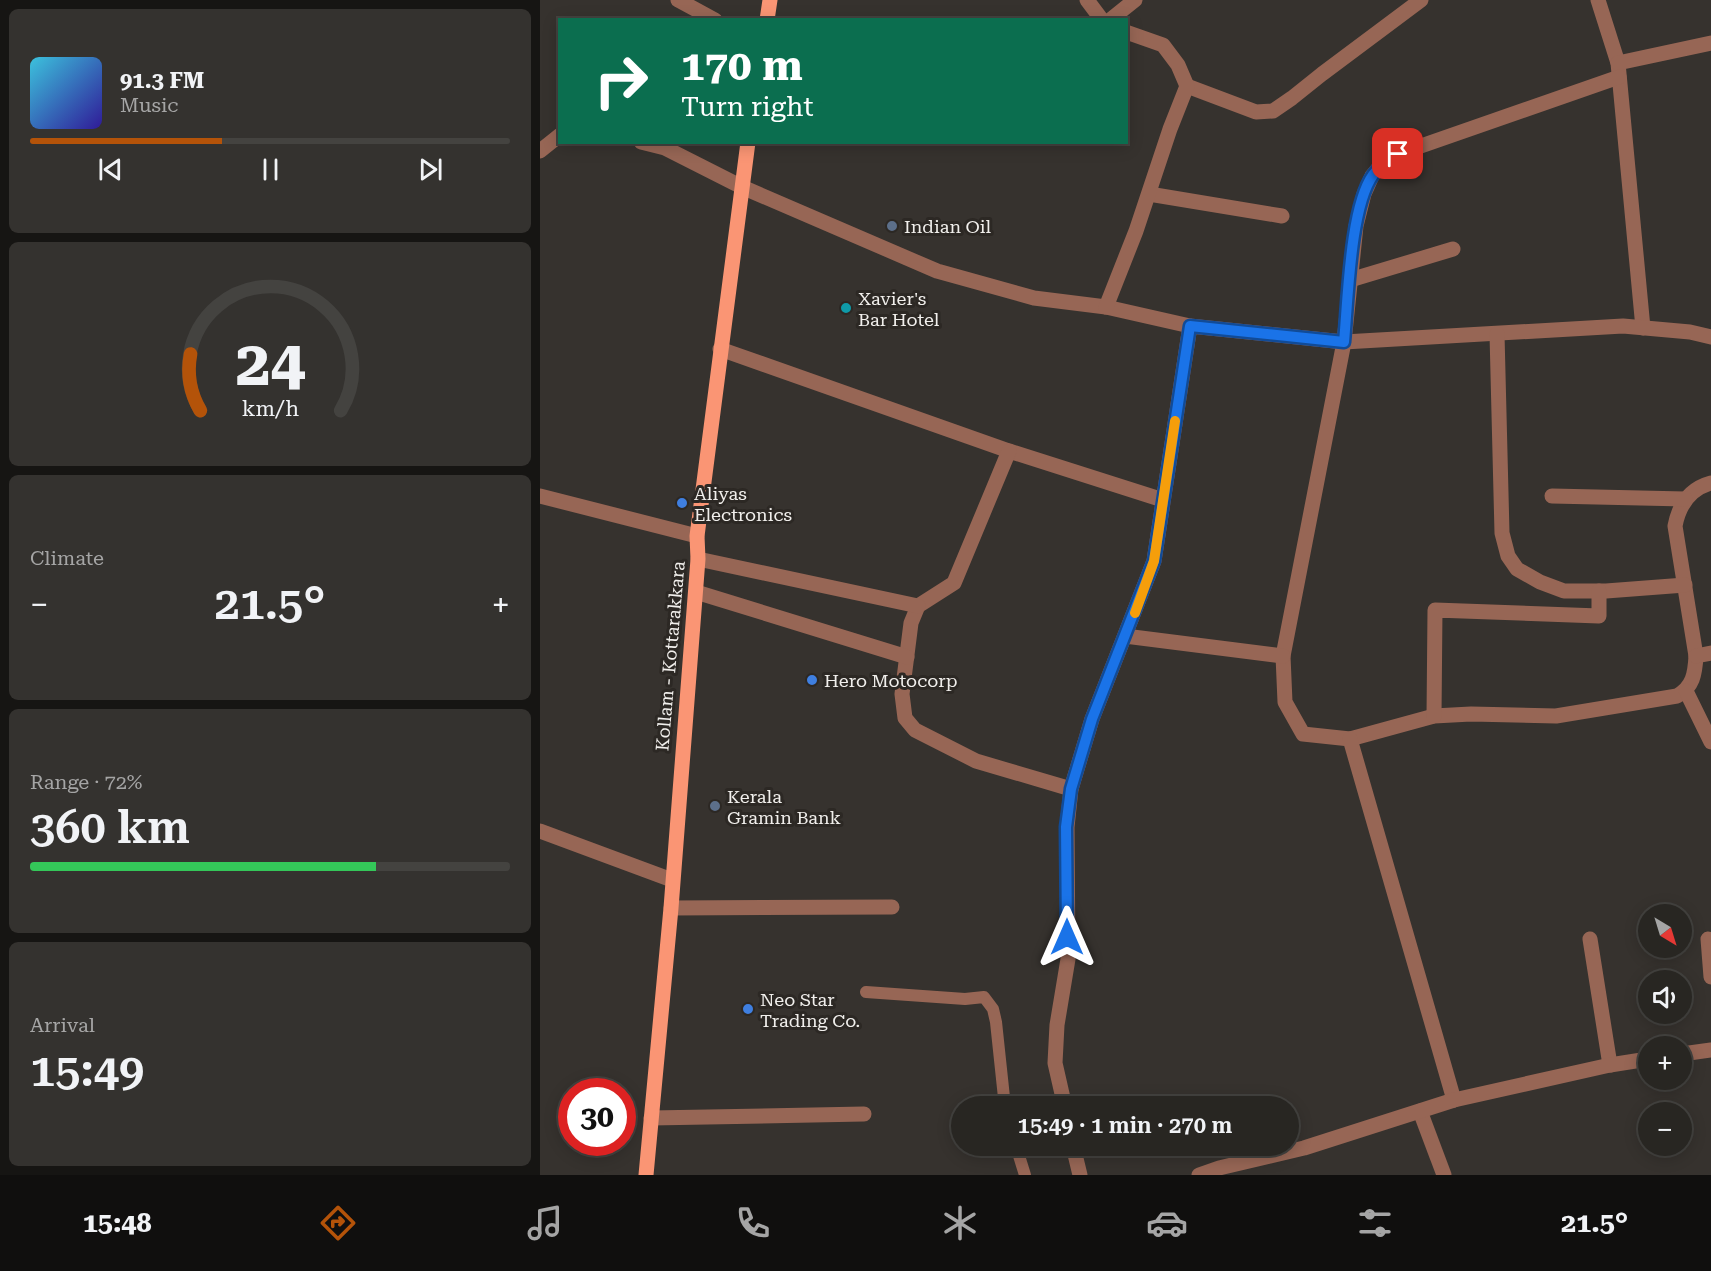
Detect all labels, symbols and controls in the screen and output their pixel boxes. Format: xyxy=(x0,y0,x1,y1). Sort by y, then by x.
text: 170 m xyxy=(681,41,803,90)
icon: right xyxy=(582,42,660,120)
text: 91.3 FM xyxy=(120,68,204,93)
text: Turn right xyxy=(681,91,814,123)
text: Music xyxy=(120,93,179,117)
pin xyxy=(1372,128,1423,179)
icon: arrive xyxy=(1381,137,1414,170)
icon: previous xyxy=(94,153,127,186)
icon: pause xyxy=(254,153,287,186)
icon: next xyxy=(414,153,447,186)
place label: Indian Oil xyxy=(904,216,992,237)
marker: Indian Oil xyxy=(885,219,899,233)
place label: Xavier's Bar Hotel xyxy=(858,288,940,330)
marker: Xavier's Bar Hotel xyxy=(839,301,853,315)
text: 24 xyxy=(235,327,305,400)
text: km/h xyxy=(241,397,299,422)
place label: Aliyas Electronics xyxy=(694,483,792,525)
marker: Aliyas Electronics xyxy=(675,496,689,510)
text: Climate xyxy=(30,546,104,570)
street label: Kollam - Kottarakkara xyxy=(651,560,689,752)
text: 21.5° xyxy=(214,577,326,630)
text: − xyxy=(30,585,48,624)
text: + xyxy=(492,585,510,624)
place label: Hero Motocorp xyxy=(824,670,957,691)
marker: Hero Motocorp xyxy=(805,673,819,687)
text: Range · 72% xyxy=(30,770,142,794)
place label: Kerala Gramin Bank xyxy=(727,786,841,828)
marker: Kerala Gramin Bank xyxy=(708,799,722,813)
text: 360 km xyxy=(30,801,190,854)
north arrow xyxy=(1638,904,1692,958)
map controls xyxy=(1638,904,1692,1156)
position arrow xyxy=(1035,905,1099,969)
button: sound xyxy=(1638,970,1692,1024)
place label: Neo Star Trading Co. xyxy=(760,989,860,1031)
marker: Neo Star Trading Co. xyxy=(741,1002,755,1016)
text: Arrival xyxy=(30,1013,95,1037)
button: + xyxy=(1638,1036,1692,1090)
text: 15:49 xyxy=(30,1044,144,1097)
speed limit sign: 30 xyxy=(558,1078,636,1156)
button: − xyxy=(1638,1102,1692,1156)
text: 15:49 · 1 min · 270 m xyxy=(1018,1113,1232,1138)
icon: directions xyxy=(317,1202,359,1244)
icon: music xyxy=(524,1202,566,1244)
icon: phone xyxy=(732,1202,774,1244)
icon: climate xyxy=(939,1202,981,1244)
icon: car xyxy=(1146,1202,1188,1244)
icon: filters xyxy=(1354,1202,1396,1244)
text: 15:48 xyxy=(83,1207,152,1239)
text: 21.5° xyxy=(1561,1207,1628,1239)

